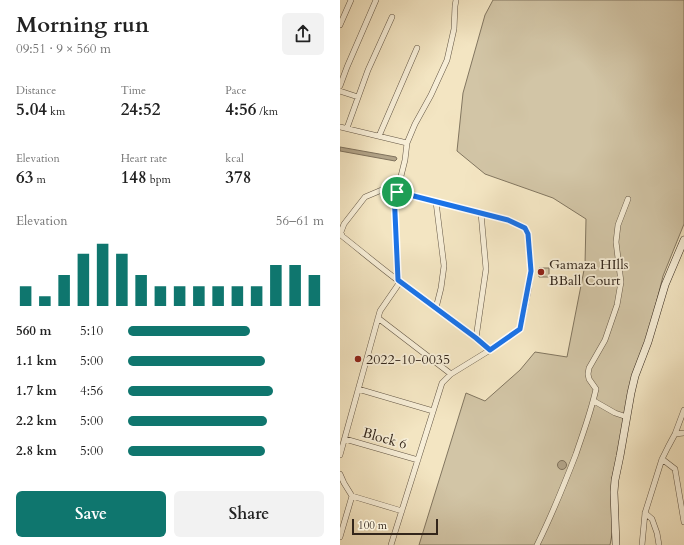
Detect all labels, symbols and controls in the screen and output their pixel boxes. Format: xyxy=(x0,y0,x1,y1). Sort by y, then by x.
text: Morning run xyxy=(16,10,149,40)
button: share xyxy=(282,13,324,55)
text: 09:51 · 9 × 560 m xyxy=(16,40,111,58)
text: Distance xyxy=(16,83,56,98)
text: Time xyxy=(121,83,146,98)
text: Pace xyxy=(225,83,247,98)
text: 5.04 xyxy=(16,98,47,121)
text: 24:52 xyxy=(121,98,160,121)
text: 4:56 xyxy=(225,98,256,121)
text: km xyxy=(47,104,65,119)
text: /km xyxy=(256,104,278,119)
text: Elevation xyxy=(16,151,60,166)
text: Heart rate xyxy=(121,151,167,166)
text: kcal xyxy=(225,151,244,166)
text: 63 xyxy=(16,166,33,189)
text: 148 xyxy=(121,166,147,189)
text: 378 xyxy=(225,166,251,189)
text: m xyxy=(33,172,46,187)
text: bpm xyxy=(147,172,171,187)
pin xyxy=(380,175,414,209)
icon: arrive xyxy=(386,181,408,203)
text: Elevation xyxy=(16,212,68,230)
text: 56–61 m xyxy=(276,212,324,230)
place label: Gamaza HIlls BBall Court xyxy=(549,255,629,290)
marker: Gamaza HIlls BBall Court xyxy=(536,267,546,277)
text: 560 m xyxy=(16,322,51,340)
text: 5:10 xyxy=(80,322,103,340)
place label: 2022-10-0035 xyxy=(366,350,450,369)
text: 1.1 km xyxy=(16,352,57,370)
text: 5:00 xyxy=(80,352,103,370)
marker: 2022-10-0035 xyxy=(353,354,363,364)
text: 1.7 km xyxy=(16,382,57,400)
text: 4:56 xyxy=(80,382,103,400)
text: 2.2 km xyxy=(16,412,57,430)
text: 5:00 xyxy=(80,412,103,430)
street label: Block 6 xyxy=(360,423,409,454)
text: 2.8 km xyxy=(16,442,57,460)
text: 5:00 xyxy=(80,442,103,460)
button: Save xyxy=(16,491,166,537)
button: Share xyxy=(174,491,324,537)
scale bar xyxy=(352,517,438,536)
text: 100 m xyxy=(358,518,387,533)

